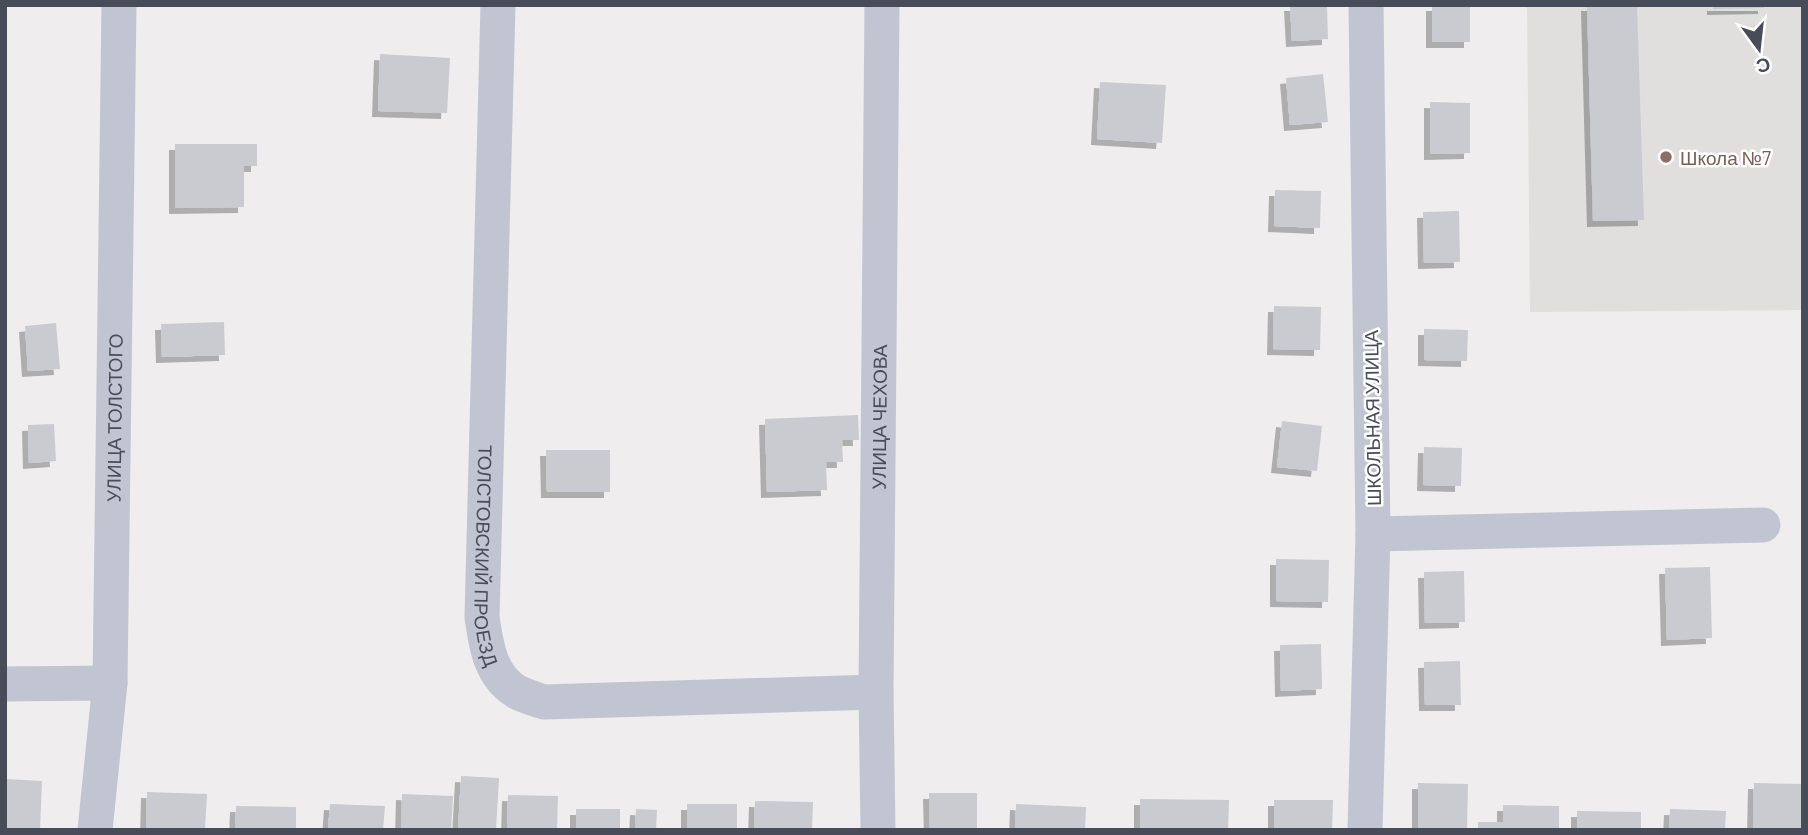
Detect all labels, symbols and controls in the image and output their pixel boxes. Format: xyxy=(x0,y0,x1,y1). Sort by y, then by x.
north arrow xyxy=(1724,14,1794,84)
text: С xyxy=(1754,53,1773,79)
place label: Школа №7 xyxy=(1680,146,1771,169)
marker: Школа №7 xyxy=(1658,149,1674,165)
street label: ШКОЛЬНАЯ УЛИЦА xyxy=(1359,329,1385,506)
street label: УЛИЦА ТОЛСТОГО xyxy=(101,333,126,502)
street label: УЛИЦА ЧЕХОВА xyxy=(866,344,891,490)
street label: ТОЛСТОВСКИЙ ПРОЕЗД xyxy=(470,445,504,669)

